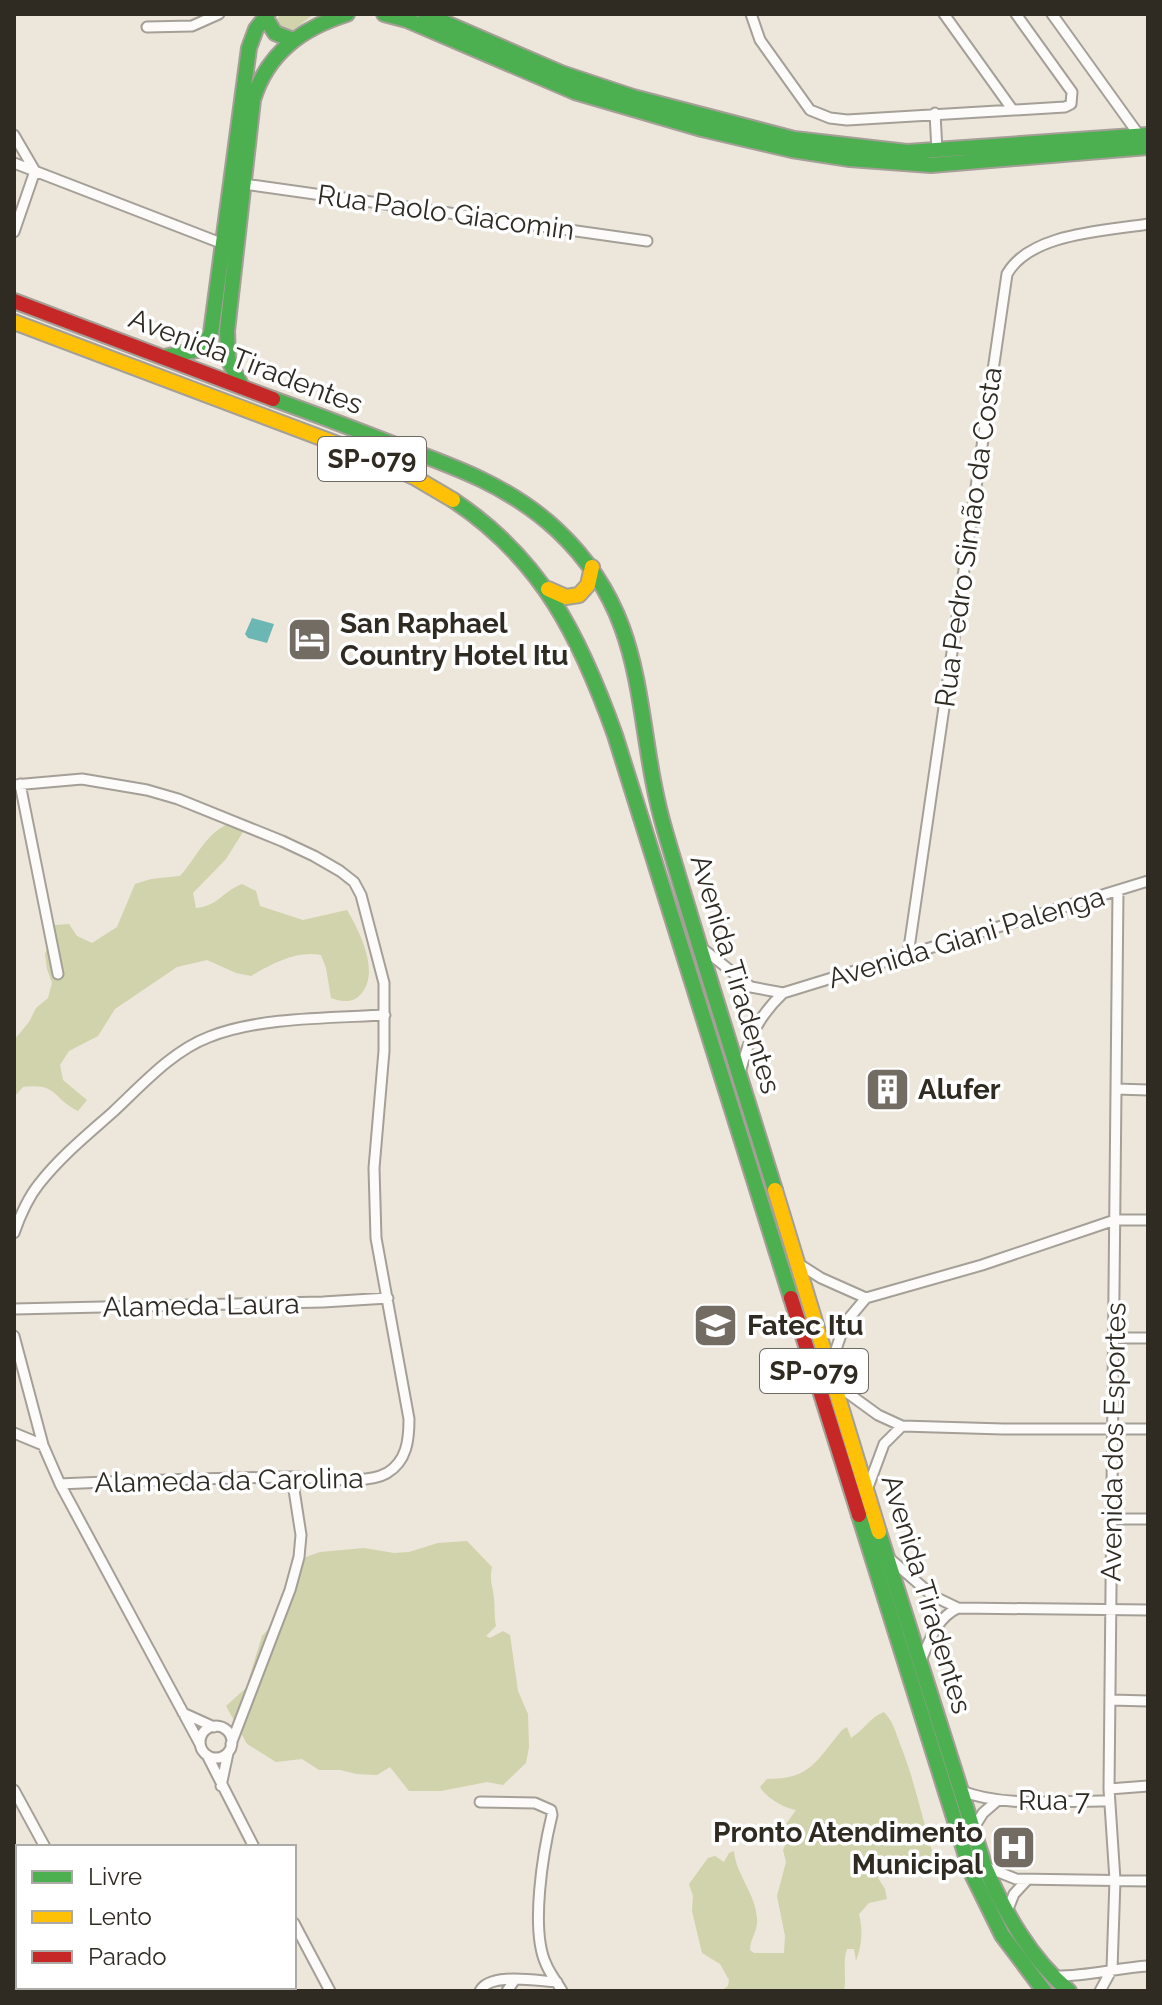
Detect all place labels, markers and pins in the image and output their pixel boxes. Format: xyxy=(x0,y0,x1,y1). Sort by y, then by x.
place label: San Raphael Country Hotel Itu xyxy=(340,607,569,672)
hotel icon: San Raphael Country Hotel Itu xyxy=(285,615,333,663)
building icon: Alufer xyxy=(863,1065,911,1113)
place label: Alufer xyxy=(918,1073,1001,1106)
school or university icon: Fatec Itu xyxy=(692,1301,740,1349)
place label: Fatec Itu xyxy=(747,1309,864,1342)
place label: Pronto Atendimento Municipal xyxy=(713,1816,983,1881)
hospital icon: Pronto Atendimento Municipal xyxy=(990,1824,1038,1872)

